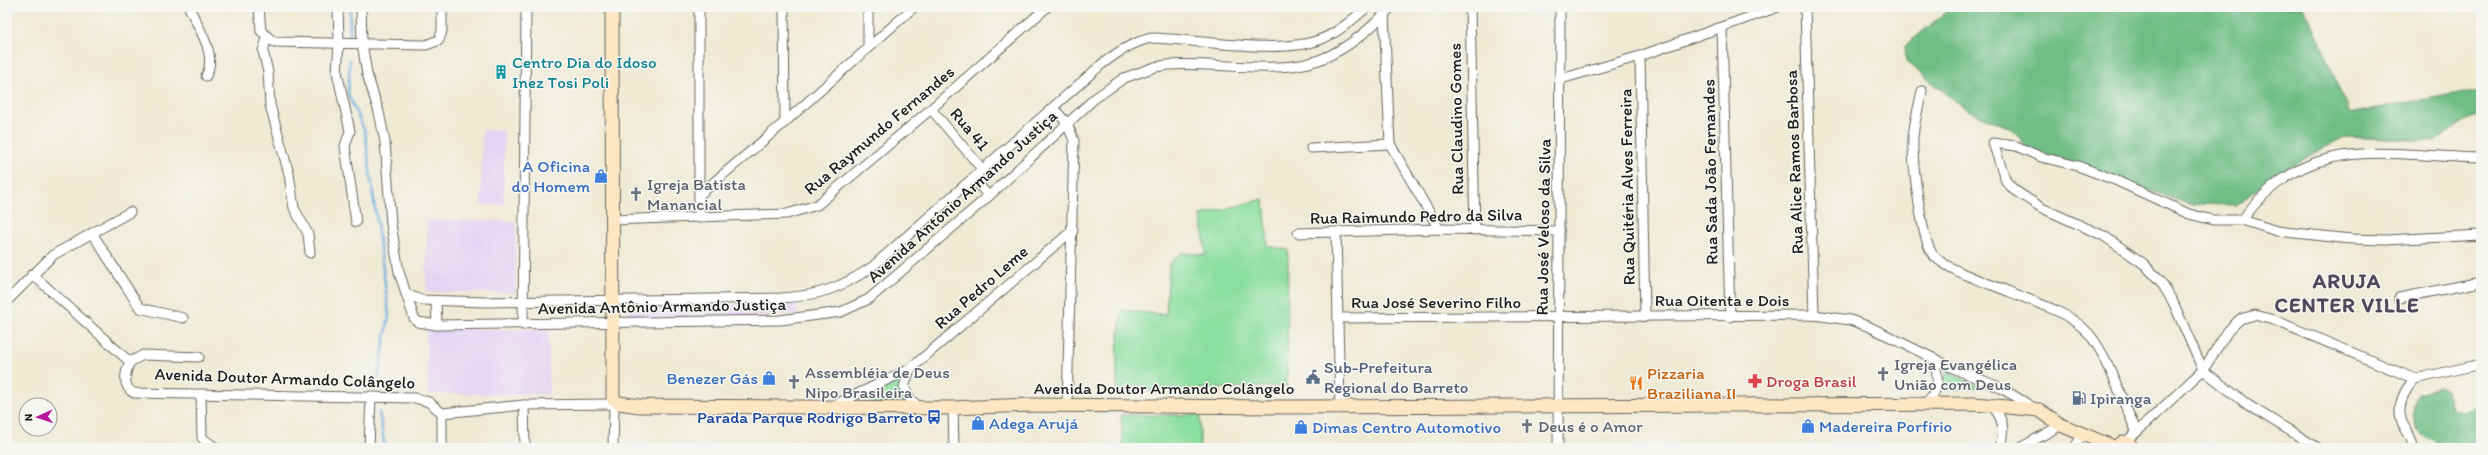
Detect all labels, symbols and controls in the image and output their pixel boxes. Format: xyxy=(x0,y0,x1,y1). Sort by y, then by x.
street label: Rua Claudino Gomes xyxy=(1445,43,1467,195)
place label: Centro Dia do Idoso Inez Tosi Poli xyxy=(512,52,657,92)
street label: Rua Raymundo Fernandes xyxy=(800,61,958,199)
building icon: Centro Dia do Idoso Inez Tosi Poli xyxy=(493,64,509,80)
street label: Rua Alice Ramos Barbosa xyxy=(1781,69,1807,255)
street label: Rua Sada João Fernandes xyxy=(1698,79,1722,265)
street label: Rua Quitéria Alves Ferreira xyxy=(1615,89,1639,285)
street label: Rua 41 xyxy=(946,103,994,155)
street label: Avenida Antônio Armando Justiça xyxy=(863,105,1061,287)
street label: Rua José Veloso da Silva xyxy=(1531,138,1555,316)
place label: A Oficina do Homem xyxy=(511,156,590,196)
shop icon: A Oficina do Homem xyxy=(593,168,609,184)
place label: Igreja Batista Manancial xyxy=(647,174,746,214)
church icon: Igreja Batista Manancial xyxy=(628,186,644,202)
street label: Rua Raimundo Pedro da Silva xyxy=(1310,204,1522,228)
street label: Rua Pedro Leme xyxy=(930,241,1032,333)
district label: ARUJA CENTER VILLE xyxy=(2274,268,2420,317)
street label: Rua Oitenta e Dois xyxy=(1655,290,1789,310)
street label: Rua José Severino Filho xyxy=(1351,292,1521,312)
street label: Avenida Antônio Armando Justiça xyxy=(538,294,786,318)
place label: Igreja Evangélica União com Deus xyxy=(1894,354,2017,394)
place label: Sub-Prefeitura Regional do Barreto xyxy=(1324,357,1468,397)
place label: Assembléia de Deus Nipo Brasileira xyxy=(805,362,950,402)
street label: Avenida Doutor Armando Colângelo xyxy=(154,363,416,393)
place label: Pizzaria Braziliana II xyxy=(1647,363,1736,403)
church icon: Igreja Evangélica União com Deus xyxy=(1875,366,1891,382)
place label: Benezer Gás xyxy=(667,368,758,388)
public building icon: Sub-Prefeitura Regional do Barreto xyxy=(1305,369,1321,385)
shop icon: Benezer Gás xyxy=(761,370,777,386)
place label: Droga Brasil xyxy=(1766,371,1857,391)
pharmacy icon: Droga Brasil xyxy=(1747,373,1763,389)
church icon: Assembléia de Deus Nipo Brasileira xyxy=(786,374,802,390)
restaurant icon: Pizzaria Braziliana II xyxy=(1628,375,1644,391)
street label: Avenida Doutor Armando Colângelo xyxy=(1034,378,1294,398)
place label: Ipiranga xyxy=(2090,388,2152,408)
fuel station icon: Ipiranga xyxy=(2071,390,2087,406)
north arrow xyxy=(18,397,58,437)
place label: Parada Parque Rodrigo Barreto xyxy=(697,407,923,427)
bus stop icon: Parada Parque Rodrigo Barreto xyxy=(926,409,942,425)
text: N xyxy=(22,413,35,422)
place label: Adega Arujá xyxy=(989,413,1078,433)
shop icon: Adega Arujá xyxy=(970,415,986,431)
place label: Deus é o Amor xyxy=(1538,416,1643,436)
place label: Madereira Porfírio xyxy=(1819,416,1952,436)
place label: Dimas Centro Automotivo xyxy=(1312,417,1501,437)
church icon: Deus é o Amor xyxy=(1519,418,1535,434)
shop icon: Madereira Porfírio xyxy=(1800,418,1816,434)
shop icon: Dimas Centro Automotivo xyxy=(1293,419,1309,435)

